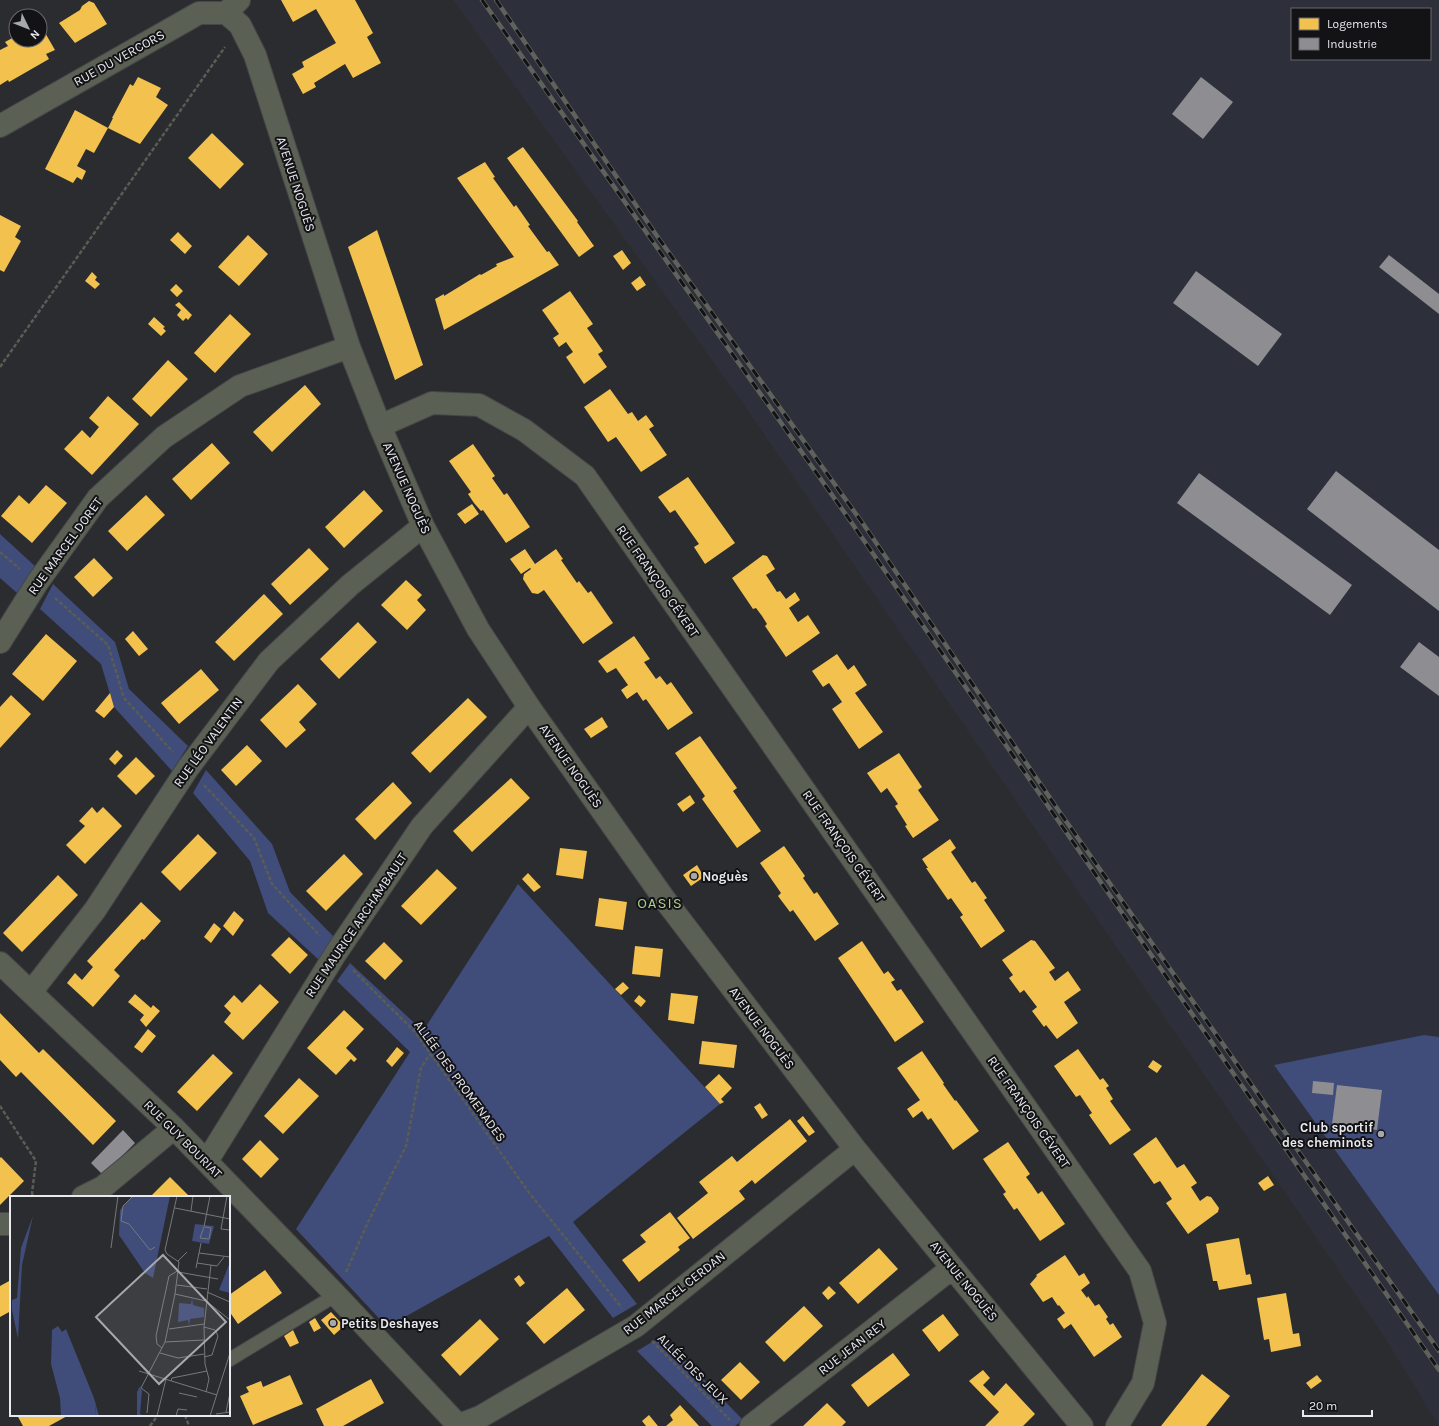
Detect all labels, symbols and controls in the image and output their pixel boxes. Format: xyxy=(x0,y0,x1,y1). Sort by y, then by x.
north arrow xyxy=(8,8,48,48)
legend xyxy=(1291,8,1431,60)
text: Logements xyxy=(1327,17,1388,31)
text: N xyxy=(28,27,42,42)
street label: RUE DU VERCORS xyxy=(71,27,167,89)
text: Industrie xyxy=(1327,37,1377,51)
street label: AVENUE NOGUÈS xyxy=(274,134,320,233)
street label: AVENUE NOGUÈS xyxy=(380,439,436,536)
street label: RUE MARCEL DORET xyxy=(25,494,106,598)
street label: RUE FRANÇOIS CÉVERT xyxy=(614,521,704,640)
street label: RUE LÉO VALENTIN xyxy=(169,693,246,790)
street label: AVENUE NOGUÈS xyxy=(537,720,607,811)
street label: RUE FRANÇOIS CÉVERT xyxy=(800,786,890,905)
street label: RUE MAURICE ARCHAMBAULT xyxy=(302,850,410,1000)
place label: Noguès xyxy=(702,869,748,884)
marker: Noguès xyxy=(689,871,699,881)
district label: OASIS xyxy=(637,894,683,912)
street label: AVENUE NOGUÈS xyxy=(726,983,799,1072)
street label: ALLÉE DES PROMENADES xyxy=(411,1016,511,1145)
street label: RUE FRANÇOIS CÉVERT xyxy=(985,1052,1075,1171)
street label: RUE GUY BOURIAT xyxy=(141,1097,225,1181)
place label: Club sportif des cheminots xyxy=(1282,1120,1373,1150)
marker: Club sportif des cheminots xyxy=(1376,1129,1386,1139)
inset map xyxy=(10,1196,230,1416)
street label: AVENUE NOGUÈS xyxy=(927,1237,1002,1324)
street label: RUE MARCEL CERDAN xyxy=(620,1248,728,1338)
place label: Petits Deshayes xyxy=(341,1316,439,1331)
street label: RUE JEAN REY xyxy=(815,1316,889,1378)
marker: Petits Deshayes xyxy=(328,1318,338,1328)
street label: ALLÉE DES JEUX xyxy=(655,1329,733,1407)
scale bar xyxy=(1303,1392,1372,1418)
text: 20 m xyxy=(1309,1399,1337,1413)

